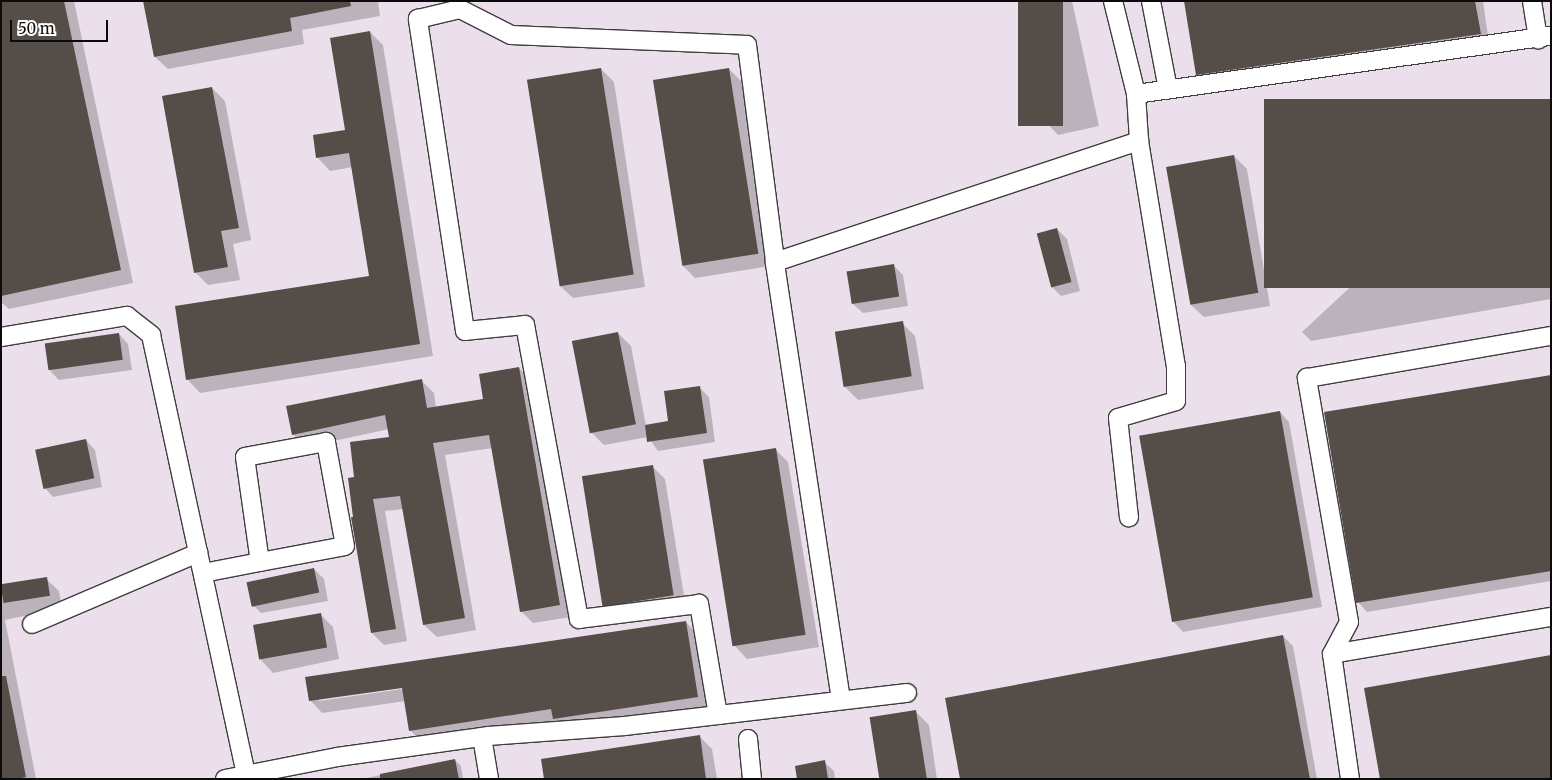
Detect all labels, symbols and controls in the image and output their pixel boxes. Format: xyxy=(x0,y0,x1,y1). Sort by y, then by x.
scale bar xyxy=(12,10,110,42)
text: 50 m xyxy=(18,19,55,38)

